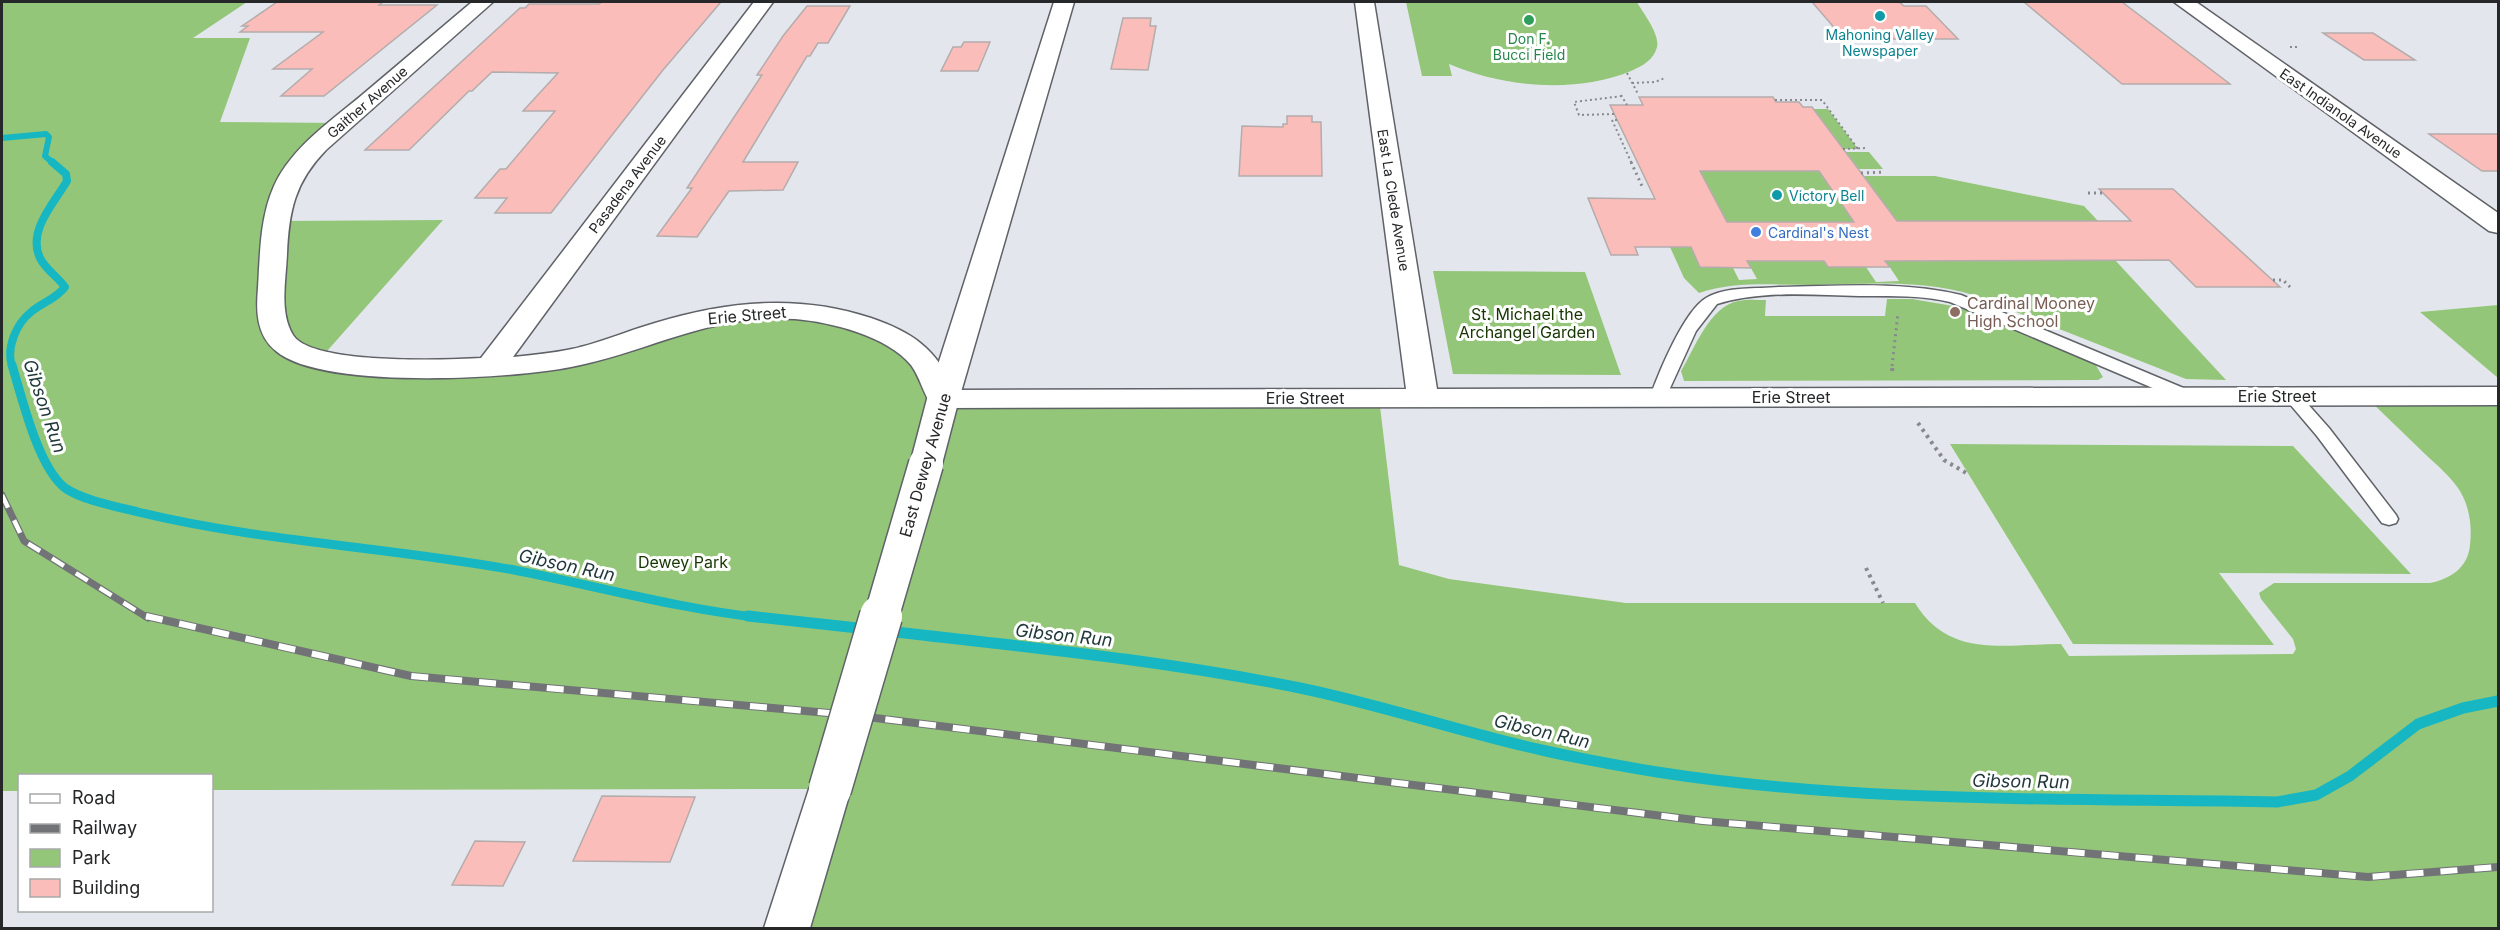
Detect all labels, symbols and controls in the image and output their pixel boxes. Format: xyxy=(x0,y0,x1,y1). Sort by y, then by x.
marker: Mahoning Valley Newspaper xyxy=(1873,9,1887,23)
marker: Don F. Bucci Field xyxy=(1522,13,1536,27)
place label: Mahoning Valley Newspaper xyxy=(1826,26,1935,59)
place label: Don F. Bucci Field xyxy=(1493,30,1565,63)
street label: Gaither Avenue xyxy=(323,62,411,142)
street label: East Indianola Avenue xyxy=(2277,64,2405,162)
street label: East La Clede Avenue xyxy=(1374,128,1414,272)
street label: Pasadena Avenue xyxy=(585,132,669,236)
place label: Victory Bell xyxy=(1789,187,1864,204)
marker: Victory Bell xyxy=(1770,188,1784,202)
place label: Cardinal's Nest xyxy=(1768,224,1869,241)
marker: Cardinal's Nest xyxy=(1749,225,1763,239)
place label: Cardinal Mooney High School xyxy=(1967,293,2095,331)
street label: Erie Street xyxy=(707,302,787,328)
park label: St. Michael the Archangel Garden xyxy=(1459,304,1595,342)
marker: Cardinal Mooney High School xyxy=(1948,305,1962,319)
water label: Gibson Run xyxy=(19,356,71,456)
street label: Erie Street xyxy=(2238,386,2316,406)
street label: Erie Street xyxy=(1752,387,1830,407)
street label: Erie Street xyxy=(1266,388,1344,408)
street label: East Dewey Avenue xyxy=(895,391,955,539)
water label: Gibson Run xyxy=(517,545,617,585)
park label: Dewey Park xyxy=(638,552,728,572)
water label: Gibson Run xyxy=(1014,619,1114,651)
water label: Gibson Run xyxy=(1492,710,1592,752)
water label: Gibson Run xyxy=(1972,770,2070,792)
legend xyxy=(18,774,213,912)
text: Road xyxy=(72,787,115,808)
text: Railway xyxy=(72,817,137,838)
text: Park xyxy=(72,847,111,868)
text: Building xyxy=(72,877,140,898)

